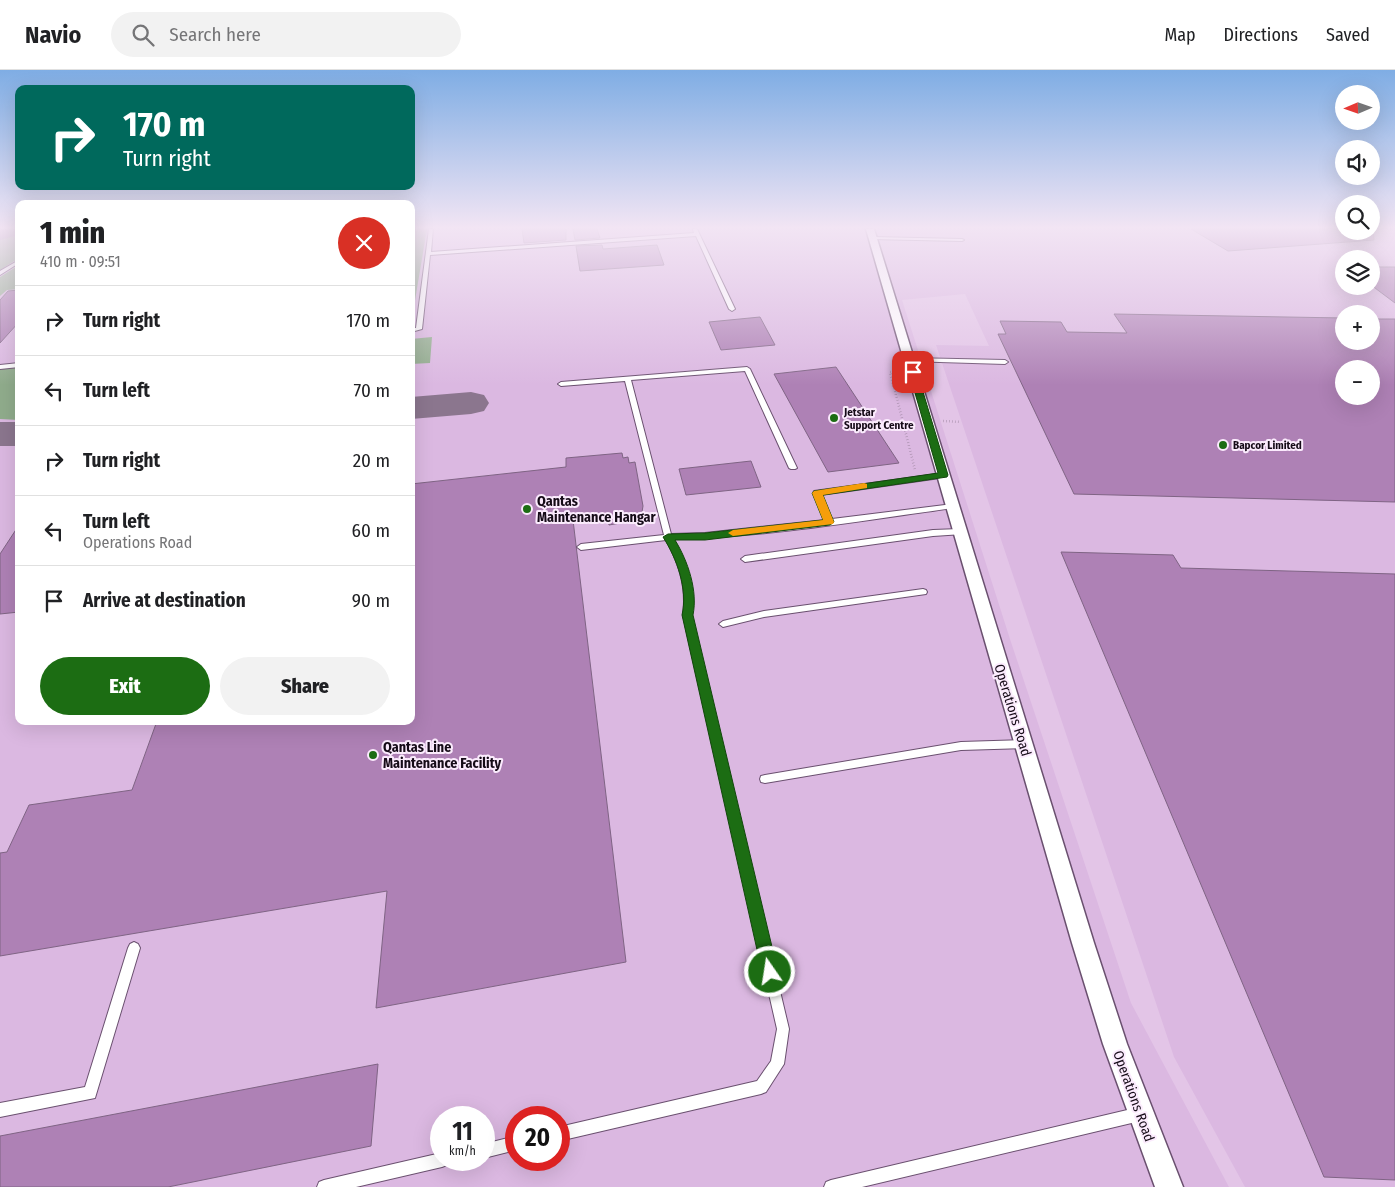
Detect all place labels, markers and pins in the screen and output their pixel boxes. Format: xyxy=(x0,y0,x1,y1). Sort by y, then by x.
pin xyxy=(892,351,934,393)
place label: Jetstar Support Centre xyxy=(843,406,914,432)
marker: Jetstar Support Centre xyxy=(828,412,840,424)
marker: Bapcor Limited xyxy=(1217,439,1229,451)
place label: Bapcor Limited xyxy=(1233,439,1302,452)
place label: Qantas Maintenance Hangar xyxy=(537,493,657,526)
marker: Qantas Maintenance Hangar xyxy=(521,503,533,515)
place label: Qantas Line Maintenance Facility xyxy=(383,739,502,772)
marker: Qantas Line Maintenance Facility xyxy=(367,749,379,761)

